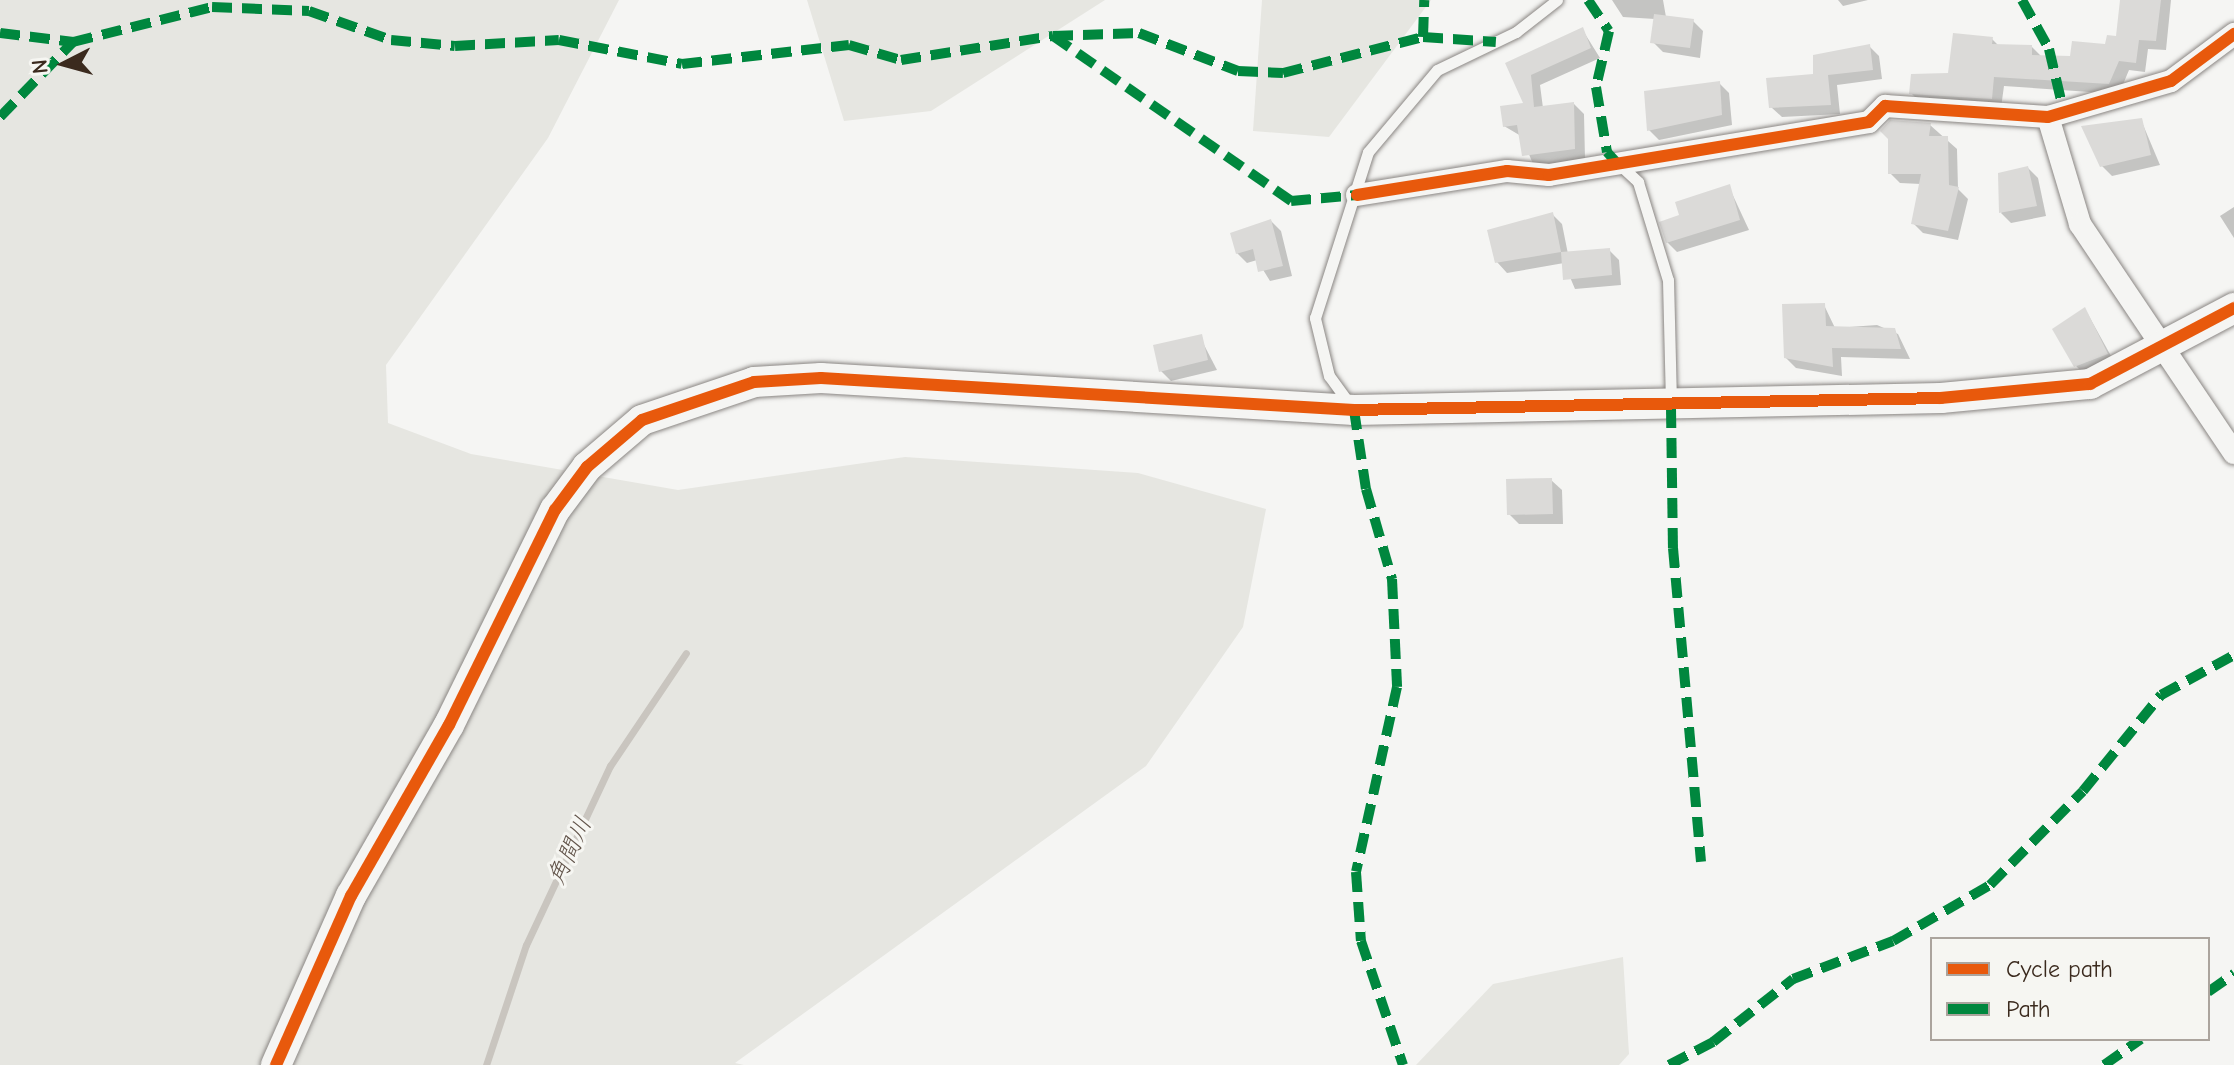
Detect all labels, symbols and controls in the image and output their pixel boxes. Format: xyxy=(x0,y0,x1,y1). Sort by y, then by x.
north arrow xyxy=(24,24,104,104)
text: N xyxy=(26,58,54,75)
water label: 角間川 xyxy=(542,812,598,890)
legend xyxy=(1930,937,2210,1041)
text: Cycle path xyxy=(2006,955,2113,983)
text: Path xyxy=(2006,995,2051,1023)

